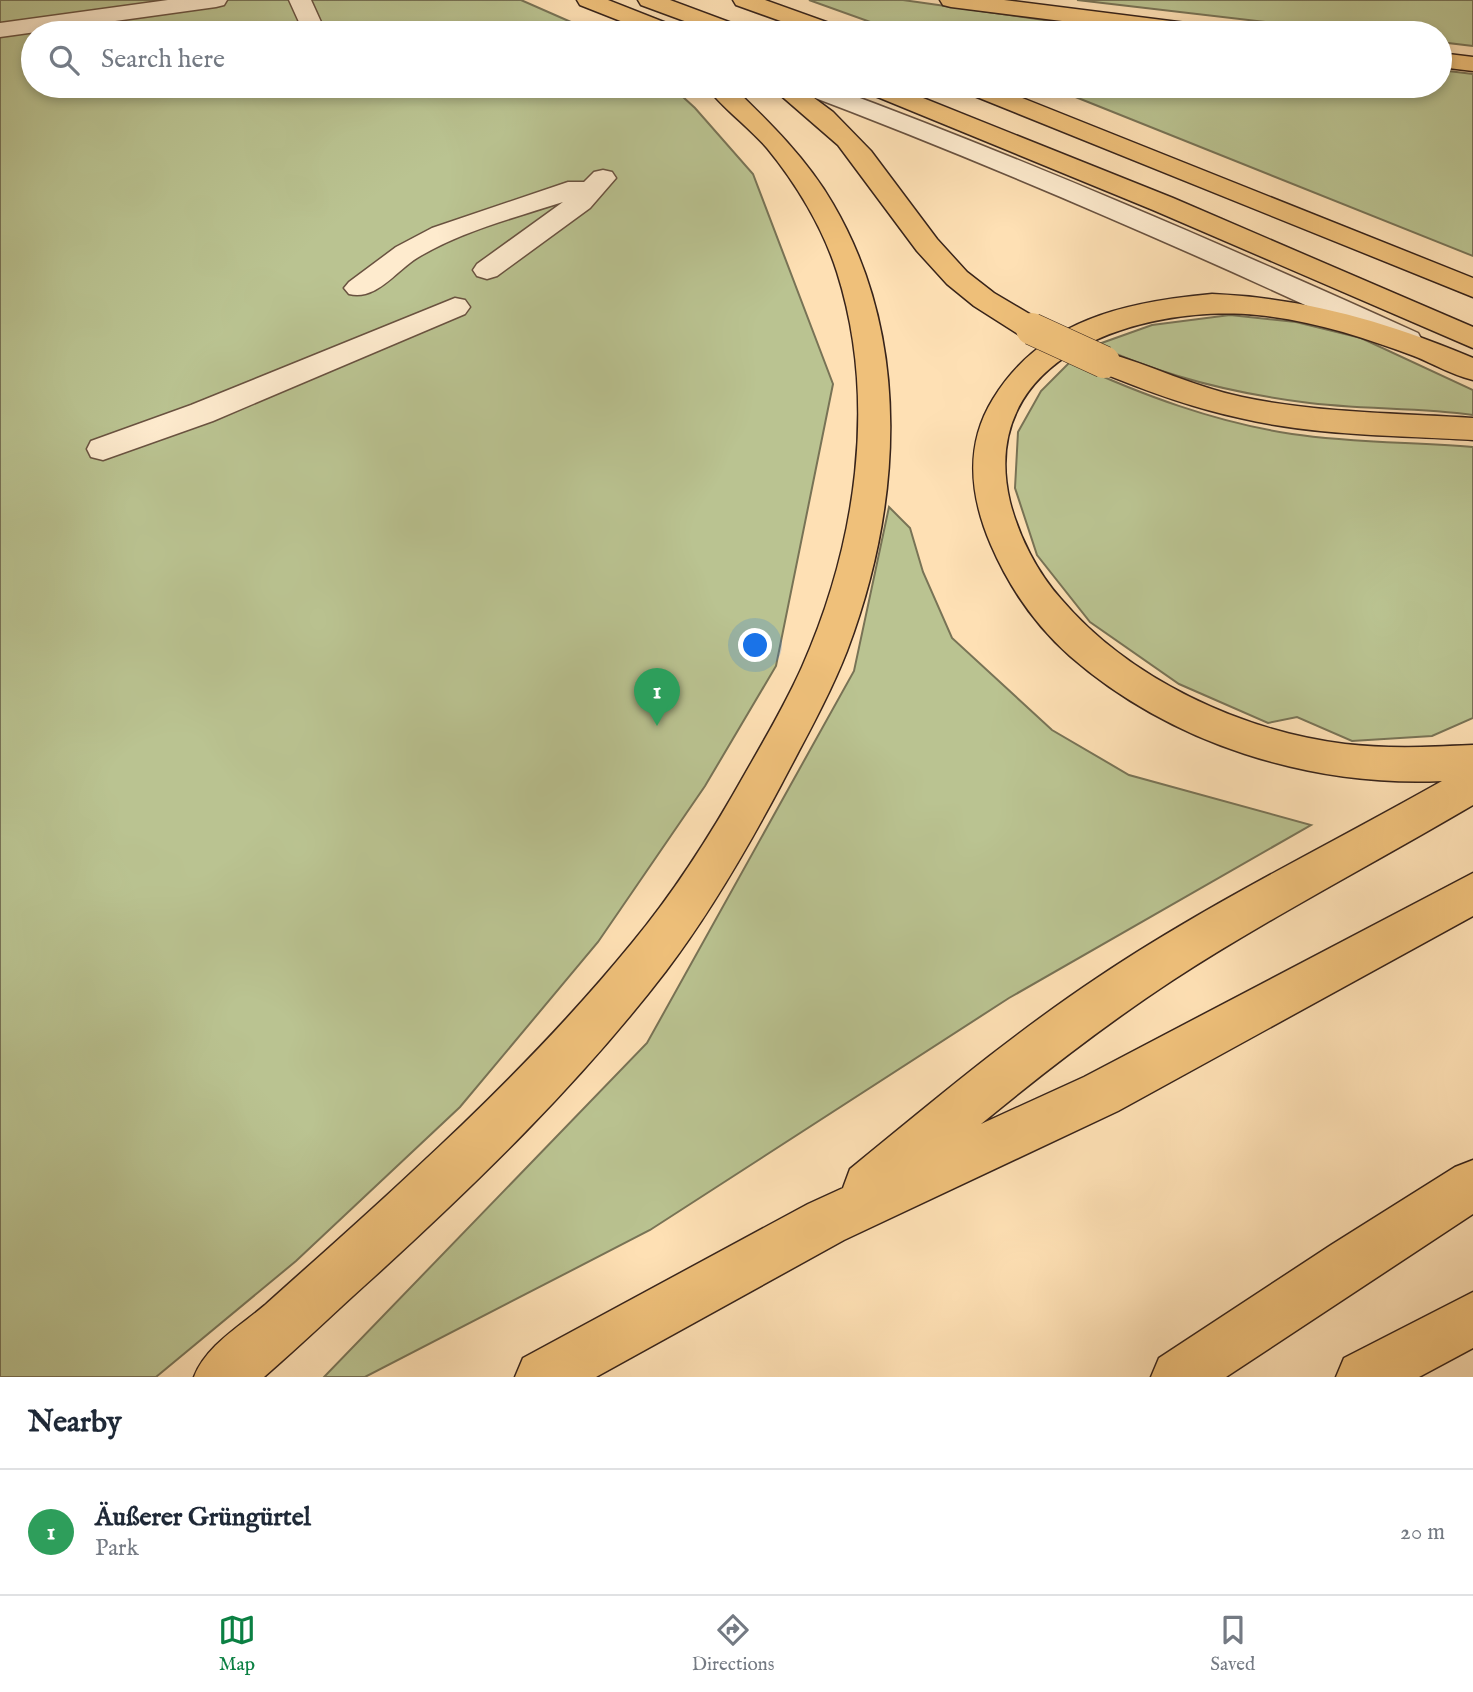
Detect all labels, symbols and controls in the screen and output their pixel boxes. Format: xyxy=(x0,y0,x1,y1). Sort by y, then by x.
search box xyxy=(21,21,1452,98)
icon: search xyxy=(45,41,83,79)
text: Search here xyxy=(101,43,225,76)
your location xyxy=(738,628,772,662)
pin: 1 xyxy=(634,668,680,726)
text: Nearby xyxy=(28,1404,121,1442)
text: Äußerer Grüngürtel xyxy=(95,1501,311,1534)
text: 1 xyxy=(47,1518,55,1547)
text: 20 m xyxy=(1400,1518,1445,1547)
text: Park xyxy=(95,1534,139,1563)
tab: Map xyxy=(218,1611,256,1677)
tab: Directions xyxy=(692,1611,774,1677)
tab: Saved xyxy=(1210,1611,1255,1677)

